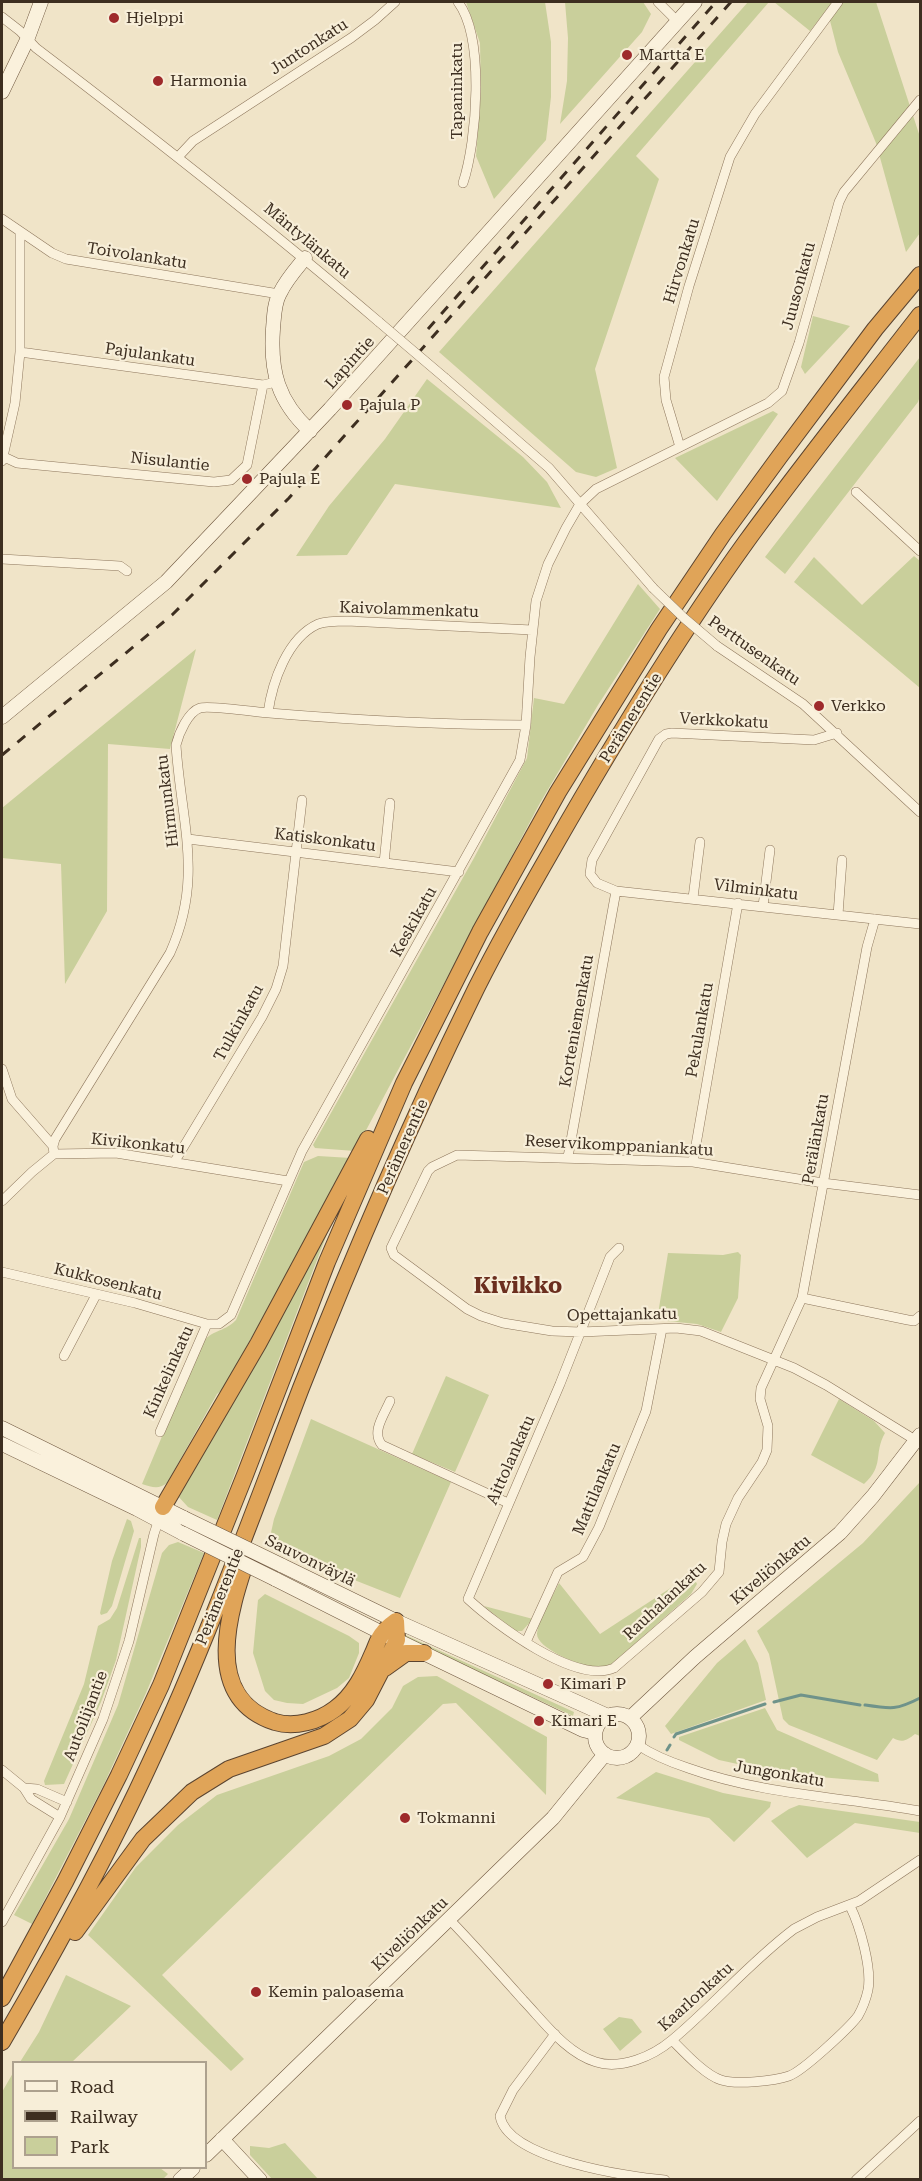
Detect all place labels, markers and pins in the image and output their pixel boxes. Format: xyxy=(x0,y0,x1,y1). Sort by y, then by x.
place label: Hjelppi xyxy=(126,8,184,28)
marker: Hjelppi xyxy=(107,11,121,25)
place label: Martta E xyxy=(639,45,705,65)
marker: Martta E xyxy=(620,48,634,62)
place label: Harmonia xyxy=(170,71,247,91)
marker: Harmonia xyxy=(151,74,165,88)
place label: Pajula P xyxy=(359,395,420,415)
marker: Pajula P xyxy=(340,398,354,412)
place label: Pajula E xyxy=(259,469,320,489)
marker: Pajula E xyxy=(240,472,254,486)
place label: Verkko xyxy=(831,696,886,716)
marker: Verkko xyxy=(812,699,826,713)
place label: Kimari P xyxy=(560,1674,626,1694)
marker: Kimari P xyxy=(541,1677,555,1691)
place label: Kimari E xyxy=(551,1711,617,1731)
marker: Kimari E xyxy=(532,1714,546,1728)
place label: Tokmanni xyxy=(417,1808,496,1828)
marker: Tokmanni xyxy=(398,1811,412,1825)
place label: Kemin paloasema xyxy=(268,1982,404,2002)
marker: Kemin paloasema xyxy=(249,1985,263,1999)

